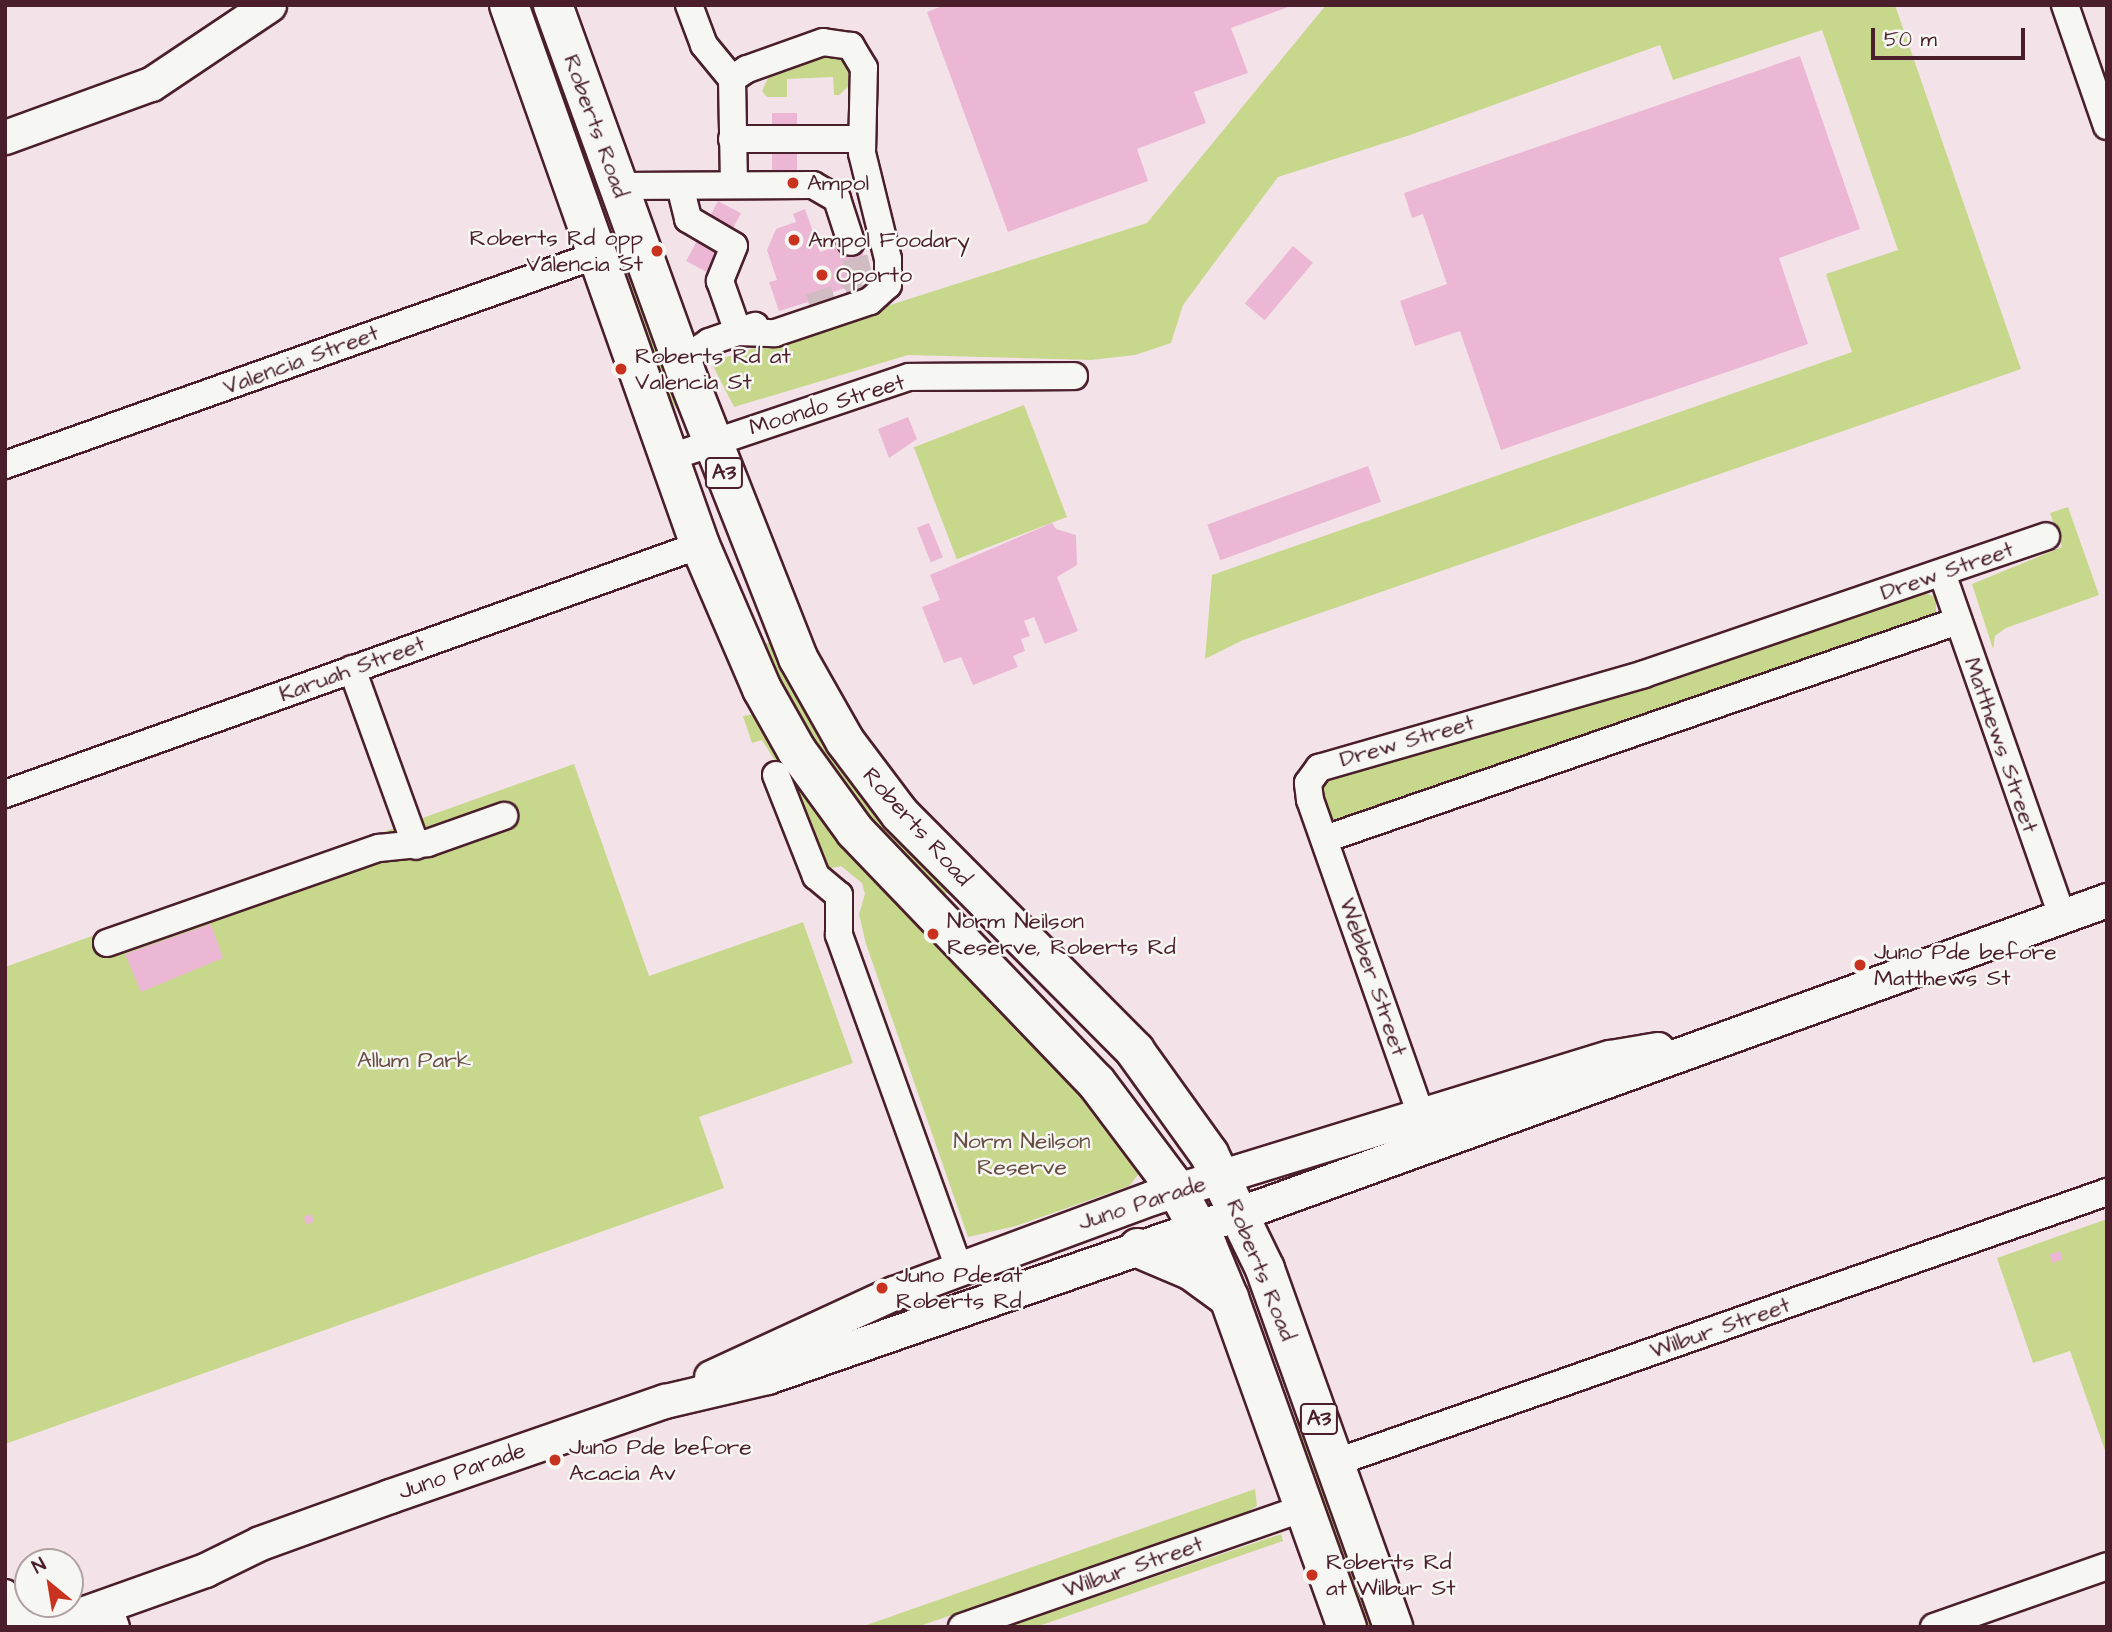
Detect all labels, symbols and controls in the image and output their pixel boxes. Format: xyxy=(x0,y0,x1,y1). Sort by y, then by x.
scale bar xyxy=(1874,14,2028,58)
text: 50 m xyxy=(1884,25,1937,54)
street label: Roberts Road xyxy=(557,51,635,201)
place label: Ampol xyxy=(807,169,869,197)
marker: Ampol xyxy=(785,175,801,191)
place label: Roberts Rd opp Valencia St xyxy=(470,224,643,278)
place label: Ampol Foodary xyxy=(808,226,970,254)
marker: Ampol Foodary xyxy=(786,232,802,248)
marker: Roberts Rd opp Valencia St xyxy=(649,243,665,259)
place label: Oporto xyxy=(836,261,912,289)
marker: Oporto xyxy=(814,267,830,283)
street label: Valencia Street xyxy=(219,319,383,401)
place label: Roberts Rd at Valencia St xyxy=(635,342,791,396)
marker: Roberts Rd at Valencia St xyxy=(613,361,629,377)
street label: Moondo Street xyxy=(746,368,908,442)
road number: A3 xyxy=(705,456,743,490)
street label: Drew Street xyxy=(1877,535,2017,607)
street label: Karuah Street xyxy=(275,630,429,708)
street label: Matthews Street xyxy=(1958,654,2044,836)
street label: Drew Street xyxy=(1336,709,1478,773)
street label: Roberts Road xyxy=(856,762,978,892)
street label: Webber Street xyxy=(1333,894,1413,1060)
place label: Norm Neilson Reserve, Roberts Rd xyxy=(947,907,1176,961)
marker: Norm Neilson Reserve, Roberts Rd xyxy=(925,926,941,942)
place label: Juno Pde before Matthews St xyxy=(1874,938,2057,992)
marker: Juno Pde before Matthews St xyxy=(1852,957,1868,973)
park label: Allum Park xyxy=(357,1046,471,1074)
park label: Norm Neilson Reserve xyxy=(953,1127,1091,1181)
street label: Juno Parade xyxy=(1075,1169,1209,1237)
street label: Roberts Road xyxy=(1220,1195,1302,1345)
place label: Juno Pde at Roberts Rd xyxy=(896,1261,1023,1315)
marker: Juno Pde at Roberts Rd xyxy=(874,1280,890,1296)
street label: Wilbur Street xyxy=(1646,1291,1794,1365)
road number: A3 xyxy=(1300,1402,1338,1436)
place label: Juno Pde before Acacia Av xyxy=(569,1433,752,1487)
street label: Juno Parade xyxy=(395,1436,529,1506)
marker: Juno Pde before Acacia Av xyxy=(547,1452,563,1468)
street label: Wilbur Street xyxy=(1059,1530,1207,1604)
north arrow xyxy=(14,1548,84,1618)
place label: Roberts Rd at Wilbur St xyxy=(1326,1548,1456,1602)
text: N xyxy=(27,1551,51,1581)
marker: Roberts Rd at Wilbur St xyxy=(1304,1567,1320,1583)

